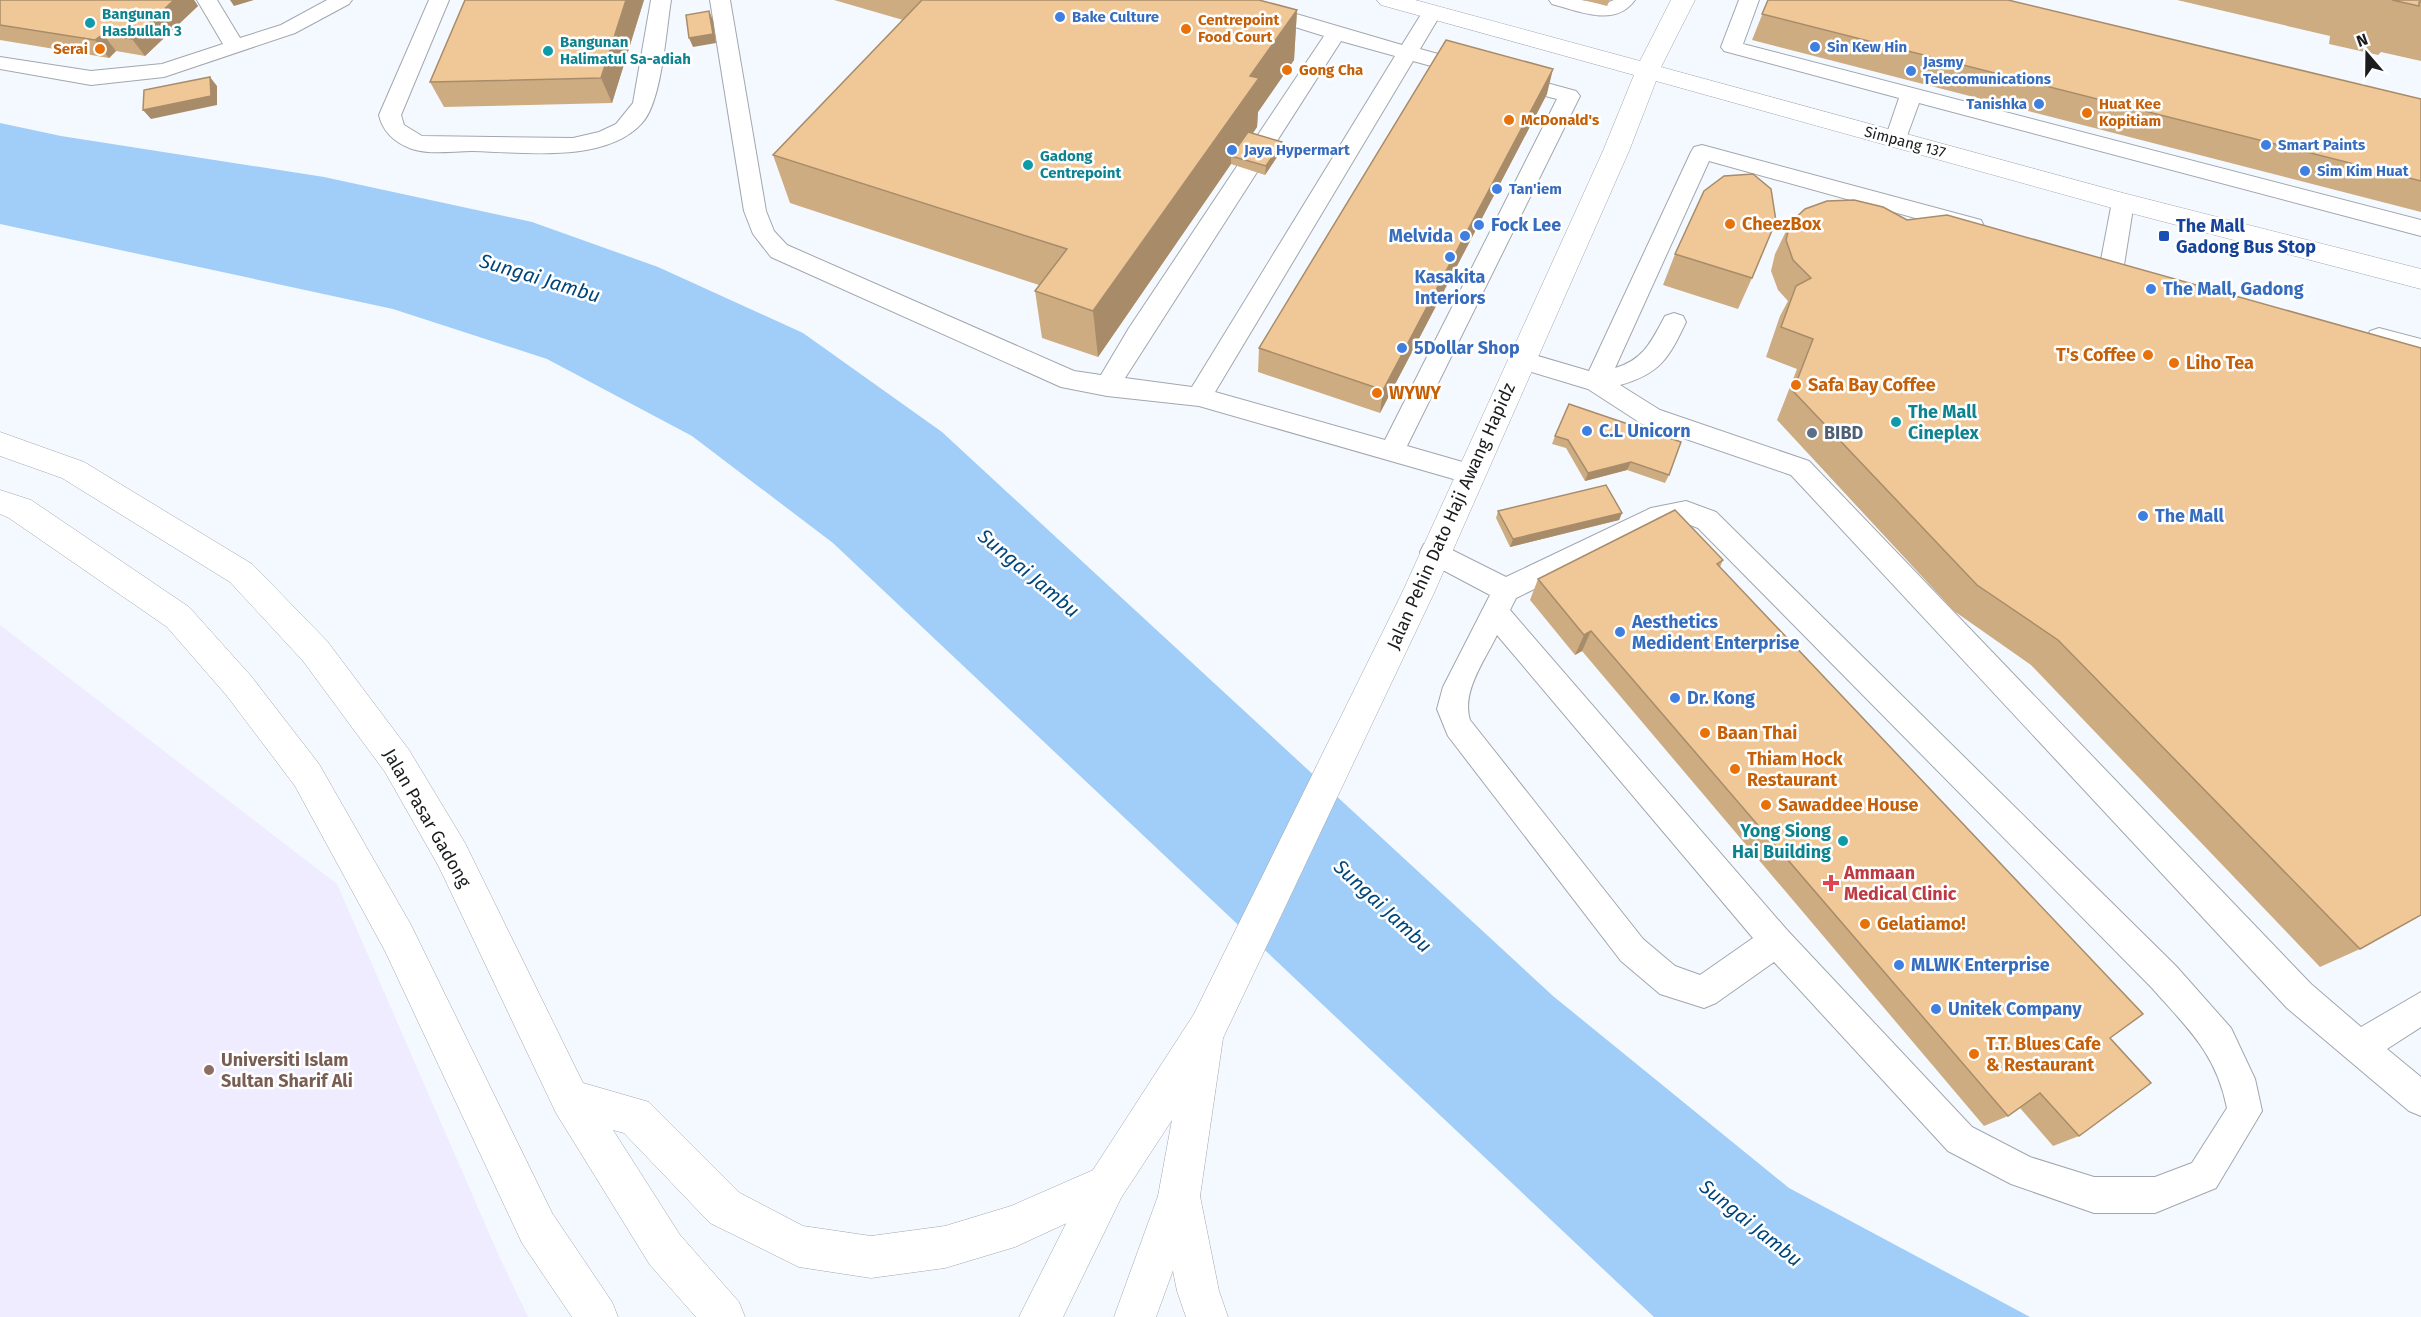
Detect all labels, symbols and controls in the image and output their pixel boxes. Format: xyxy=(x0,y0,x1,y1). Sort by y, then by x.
place label: Bangunan Hasbullah 3 xyxy=(102,5,182,40)
place label: Bake Culture xyxy=(1072,8,1159,26)
marker: Bake Culture xyxy=(1053,10,1067,24)
place label: Centrepoint Food Court xyxy=(1198,11,1279,46)
marker: Bangunan Hasbullah 3 xyxy=(83,16,97,30)
marker: Centrepoint Food Court xyxy=(1179,22,1193,36)
north arrow xyxy=(2337,24,2397,84)
text: N xyxy=(2354,30,2370,51)
place label: Bangunan Halimatul Sa-adiah xyxy=(560,33,691,68)
place label: Sin Kew Hin xyxy=(1827,38,1907,56)
place label: Serai xyxy=(53,40,88,58)
marker: Sin Kew Hin xyxy=(1808,40,1822,54)
marker: Serai xyxy=(93,42,107,56)
marker: Bangunan Halimatul Sa-adiah xyxy=(541,44,555,58)
place label: Jasmy Telecomunications xyxy=(1922,53,2051,88)
place label: Gong Cha xyxy=(1299,61,1363,79)
marker: Gong Cha xyxy=(1280,63,1294,77)
marker: Jasmy Telecomunications xyxy=(1904,64,1918,78)
place label: Tanishka xyxy=(1966,95,2027,113)
place label: Huat Kee Kopitiam xyxy=(2099,95,2161,130)
marker: Tanishka xyxy=(2032,97,2046,111)
marker: Huat Kee Kopitiam xyxy=(2080,106,2094,120)
place label: McDonald's xyxy=(1521,111,1599,129)
marker: McDonald's xyxy=(1502,113,1516,127)
street label: Simpang 137 xyxy=(1862,123,1948,162)
place label: Smart Paints xyxy=(2278,136,2365,154)
marker: Smart Paints xyxy=(2259,138,2273,152)
place label: Jaya Hypermart xyxy=(1243,141,1350,159)
marker: Jaya Hypermart xyxy=(1225,143,1239,157)
place label: Gadong Centrepoint xyxy=(1040,147,1121,182)
marker: Gadong Centrepoint xyxy=(1021,158,1035,172)
place label: Sim Kim Huat xyxy=(2317,162,2409,180)
marker: Sim Kim Huat xyxy=(2298,164,2312,178)
place label: Tan'iem xyxy=(1509,180,1562,198)
marker: Tan'iem xyxy=(1490,182,1504,196)
place label: CheezBox xyxy=(1742,213,1822,235)
place label: Fock Lee xyxy=(1491,214,1561,236)
place label: The Mall Gadong Bus Stop xyxy=(2176,215,2316,258)
marker: CheezBox xyxy=(1723,217,1737,231)
marker: Fock Lee xyxy=(1472,218,1486,232)
place label: Melvida xyxy=(1389,225,1453,247)
marker: Melvida xyxy=(1458,229,1472,243)
marker: The Mall Gadong Bus Stop xyxy=(2157,229,2171,243)
water label: Sungai Jambu xyxy=(476,248,603,308)
marker: Kasakita Interiors xyxy=(1443,250,1457,264)
place label: Kasakita Interiors xyxy=(1415,266,1486,309)
place label: The Mall, Gadong xyxy=(2163,278,2304,300)
marker: The Mall, Gadong xyxy=(2144,282,2158,296)
place label: 5Dollar Shop xyxy=(1414,337,1520,359)
marker: 5Dollar Shop xyxy=(1395,341,1409,355)
place label: T's Coffee xyxy=(2056,344,2136,366)
marker: T's Coffee xyxy=(2141,348,2155,362)
place label: Liho Tea xyxy=(2186,352,2254,374)
marker: Liho Tea xyxy=(2167,356,2181,370)
place label: Safa Bay Coffee xyxy=(1808,374,1936,396)
marker: Safa Bay Coffee xyxy=(1789,378,1803,392)
street label: Jalan Pehin Dato Haji Awang Hapidz xyxy=(1382,379,1520,653)
place label: WYWY xyxy=(1389,382,1441,404)
marker: WYWY xyxy=(1370,386,1384,400)
place label: The Mall Cineplex xyxy=(1908,401,1979,444)
marker: The Mall Cineplex xyxy=(1889,415,1903,429)
place label: C.L Unicorn xyxy=(1599,420,1691,442)
place label: BIBD xyxy=(1824,422,1863,444)
marker: C.L Unicorn xyxy=(1580,424,1594,438)
marker: BIBD xyxy=(1805,426,1819,440)
place label: The Mall xyxy=(2155,505,2224,527)
marker: The Mall xyxy=(2136,509,2150,523)
water label: Sungai Jambu xyxy=(973,523,1085,622)
place label: Aesthetics Medident Enterprise xyxy=(1631,611,1799,654)
marker: Aesthetics Medident Enterprise xyxy=(1613,625,1627,639)
place label: Dr. Kong xyxy=(1687,687,1755,709)
marker: Dr. Kong xyxy=(1668,691,1682,705)
place label: Baan Thai xyxy=(1717,722,1797,744)
marker: Baan Thai xyxy=(1698,726,1712,740)
street label: Jalan Pasar Gadong xyxy=(378,745,476,892)
place label: Thiam Hock Restaurant xyxy=(1747,748,1844,791)
marker: Thiam Hock Restaurant xyxy=(1728,762,1742,776)
place label: Sawaddee House xyxy=(1778,794,1918,816)
marker: Sawaddee House xyxy=(1759,798,1773,812)
place label: Yong Siong Hai Building xyxy=(1732,820,1831,863)
marker: Yong Siong Hai Building xyxy=(1836,834,1850,848)
water label: Sungai Jambu xyxy=(1328,854,1437,957)
place label: Ammaan Medical Clinic xyxy=(1843,862,1957,905)
marker: Ammaan Medical Clinic xyxy=(1822,874,1840,892)
place label: Gelatiamo! xyxy=(1877,913,1966,935)
marker: Gelatiamo! xyxy=(1858,917,1872,931)
place label: MLWK Enterprise xyxy=(1911,954,2050,976)
marker: MLWK Enterprise xyxy=(1892,958,1906,972)
place label: Unitek Company xyxy=(1948,998,2082,1020)
marker: Unitek Company xyxy=(1929,1002,1943,1016)
place label: T.T. Blues Cafe & Restaurant xyxy=(1986,1033,2101,1076)
marker: T.T. Blues Cafe & Restaurant xyxy=(1967,1047,1981,1061)
place label: Universiti Islam Sultan Sharif Ali xyxy=(221,1049,353,1092)
marker: Universiti Islam Sultan Sharif Ali xyxy=(202,1063,216,1077)
water label: Sungai Jambu xyxy=(1694,1174,1807,1272)

